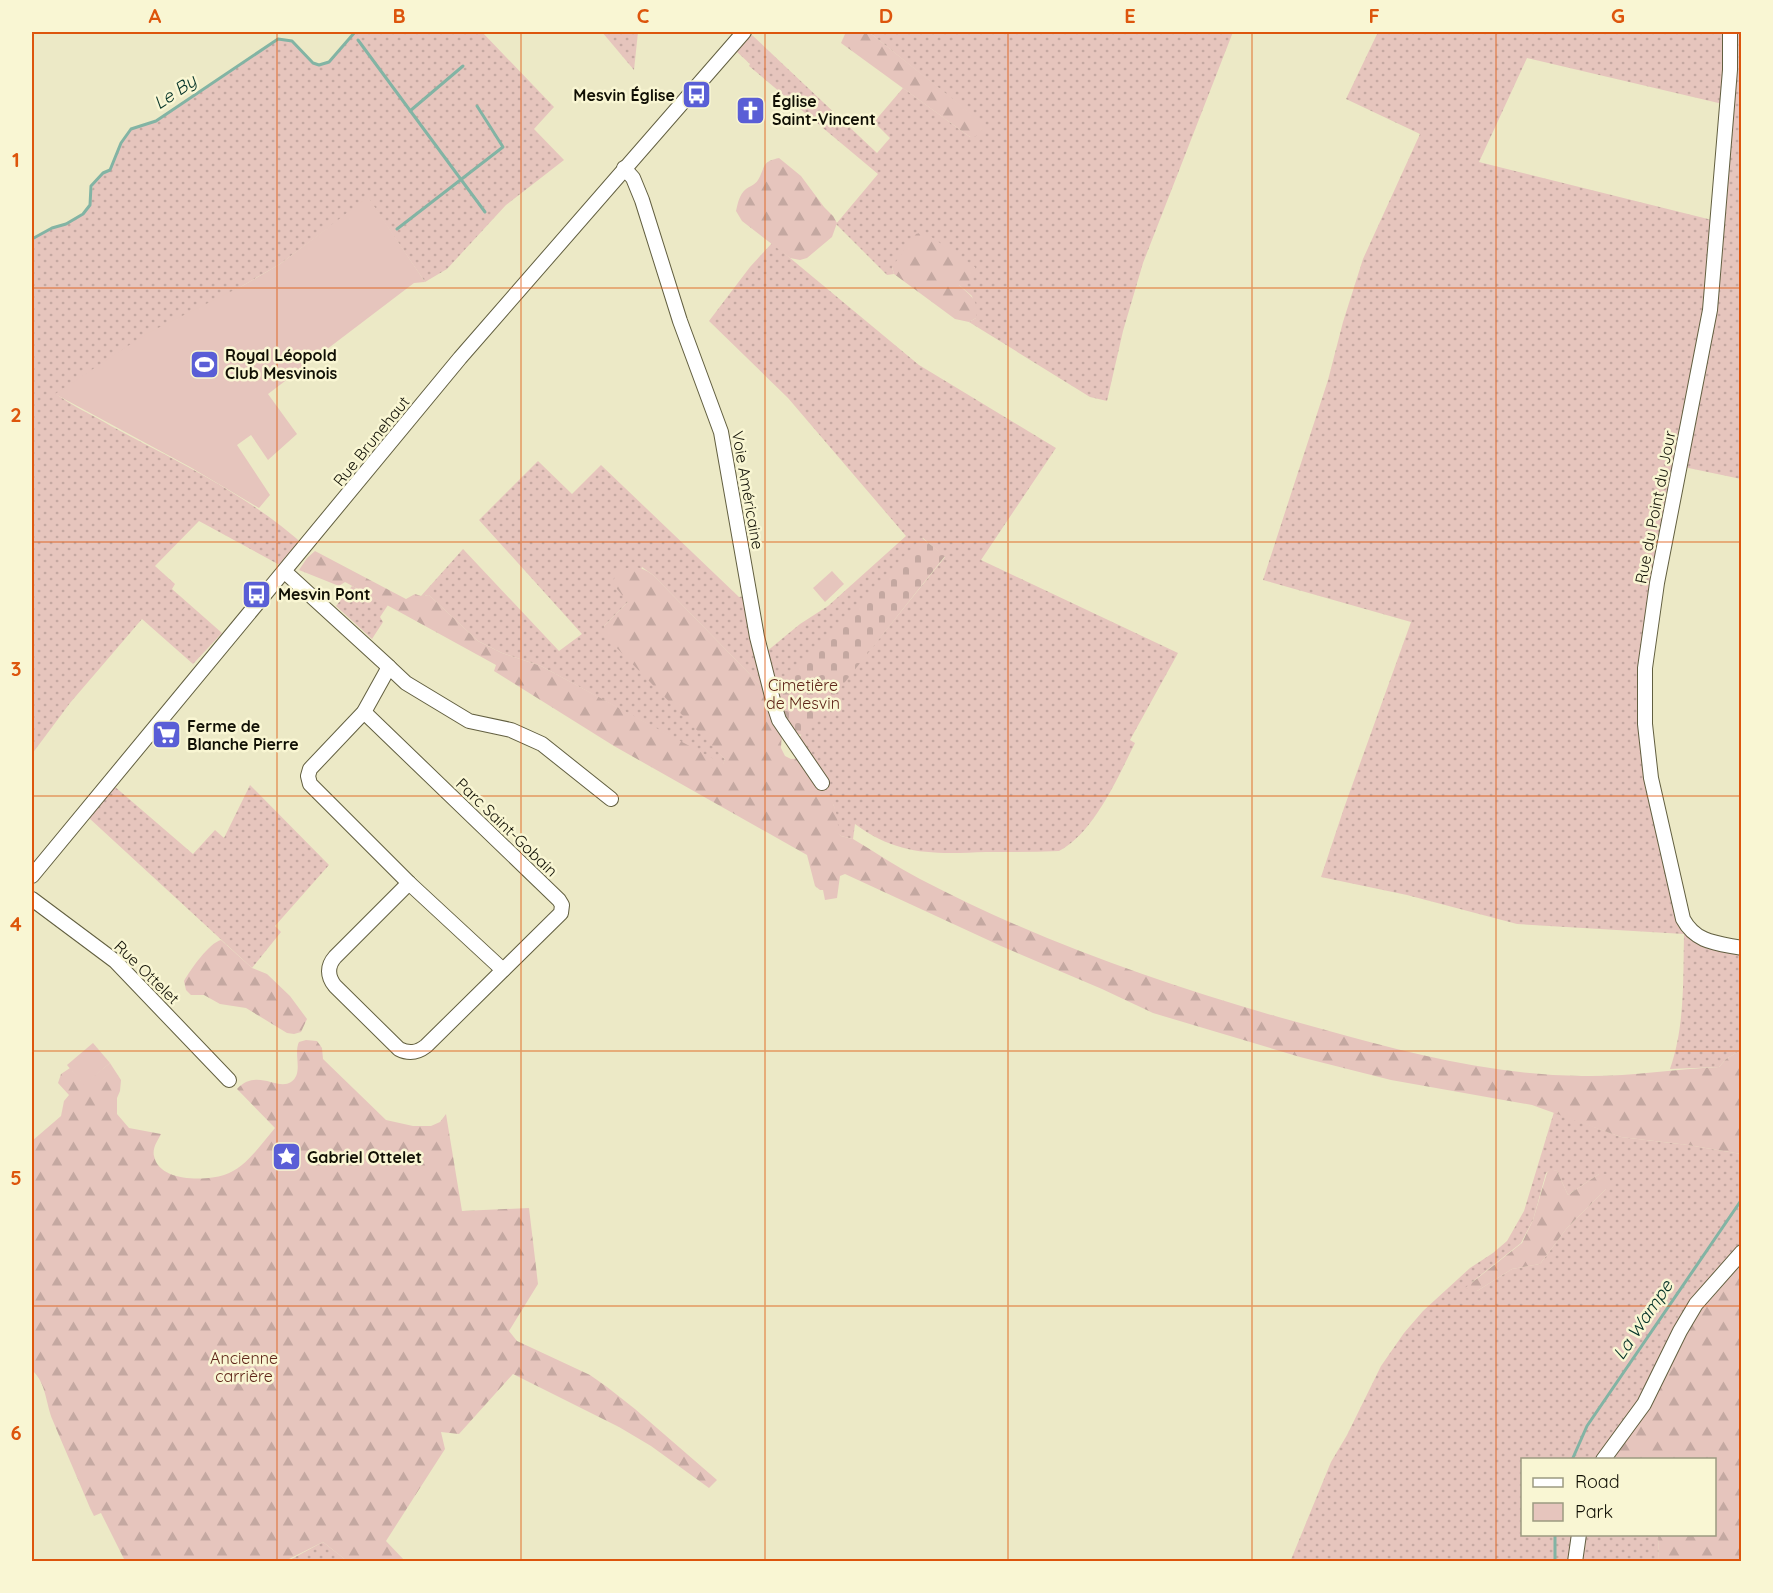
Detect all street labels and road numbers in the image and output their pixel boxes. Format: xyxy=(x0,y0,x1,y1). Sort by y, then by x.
street label: Rue Brunehaut xyxy=(329,392,413,490)
street label: Voie Américaine xyxy=(728,429,768,551)
street label: Rue du Point du Jour xyxy=(1630,429,1680,585)
street label: Parc Saint-Gobain xyxy=(452,773,562,881)
street label: Rue Ottelet xyxy=(110,936,184,1008)

